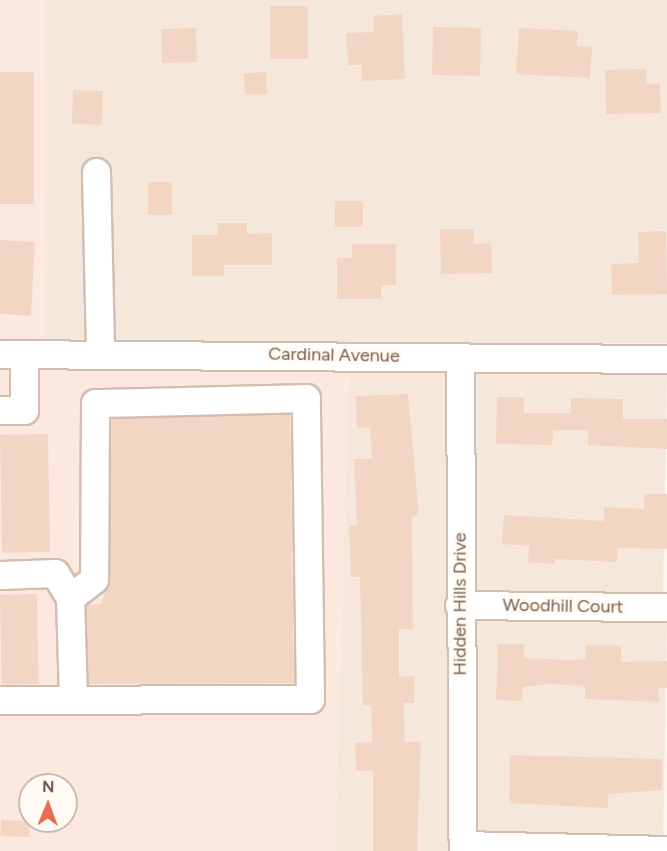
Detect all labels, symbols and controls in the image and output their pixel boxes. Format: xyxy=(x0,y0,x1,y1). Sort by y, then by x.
street label: Cardinal Avenue xyxy=(268,343,400,367)
street label: Hidden Hills Drive xyxy=(449,532,471,676)
street label: Woodhill Court xyxy=(502,594,624,618)
north arrow xyxy=(18,773,78,833)
text: N xyxy=(42,777,55,796)

